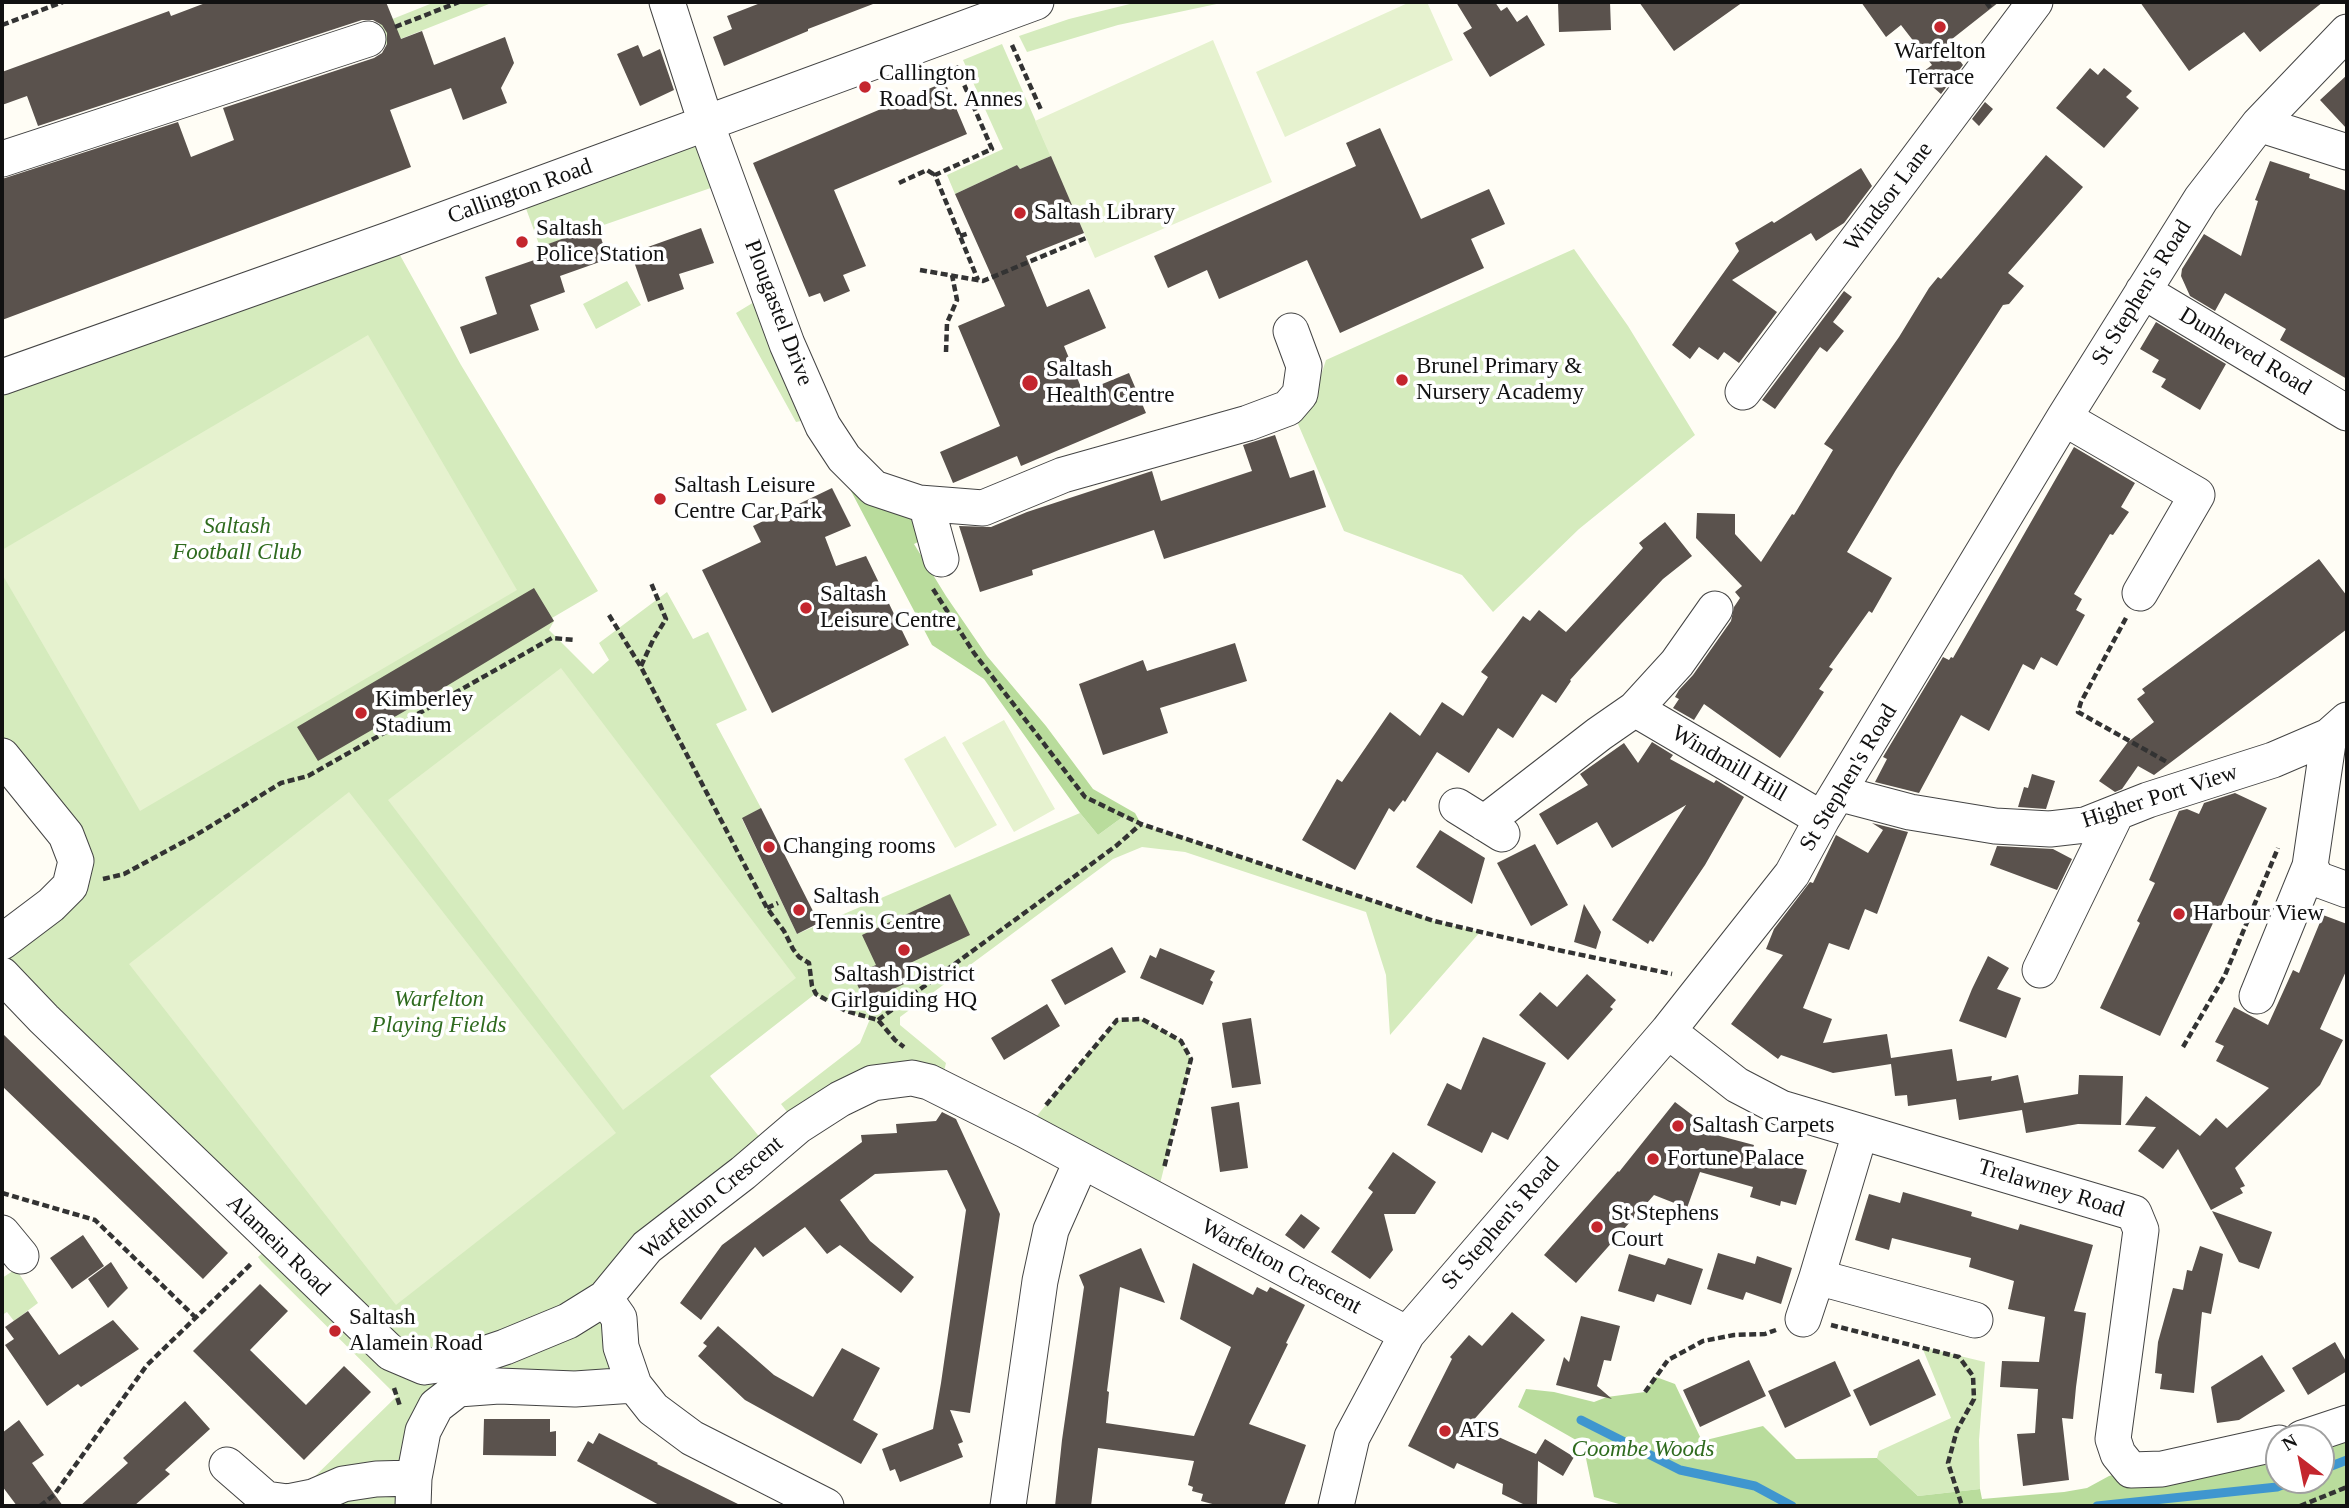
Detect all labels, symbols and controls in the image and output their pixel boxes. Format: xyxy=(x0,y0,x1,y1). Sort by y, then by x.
marker: Warfelton Terrace xyxy=(1932,19,1948,35)
place label: Warfelton Terrace xyxy=(1894,38,1986,92)
place label: Callington Road St. Annes xyxy=(879,60,1023,114)
marker: Callington Road St. Annes xyxy=(857,79,873,95)
street label: Windsor Lane xyxy=(1839,137,1939,257)
street label: Callington Road xyxy=(444,153,596,231)
place label: Saltash Library xyxy=(1034,199,1175,227)
marker: Saltash Library xyxy=(1012,205,1028,221)
place label: Saltash Police Station xyxy=(536,215,664,269)
street label: St Stephen's Road xyxy=(2086,215,2198,371)
marker: Saltash Police Station xyxy=(514,234,530,250)
street label: Plougastel Drive xyxy=(738,236,818,390)
street label: Dunheved Road xyxy=(2174,302,2316,402)
place label: Brunel Primary & Nursery Academy xyxy=(1416,353,1584,407)
place label: Saltash Health Centre xyxy=(1046,356,1174,410)
marker: Brunel Primary & Nursery Academy xyxy=(1394,372,1410,388)
marker: Saltash Health Centre xyxy=(1020,373,1040,393)
place label: Saltash Leisure Centre Car Park xyxy=(674,472,822,526)
marker: Saltash Leisure Centre Car Park xyxy=(652,491,668,507)
park label: Saltash Football Club xyxy=(172,513,302,567)
place label: Saltash Leisure Centre xyxy=(820,581,956,635)
marker: Saltash Leisure Centre xyxy=(798,600,814,616)
place label: Kimberley Stadium xyxy=(375,686,473,740)
street label: St Stephen's Road xyxy=(1794,700,1904,856)
marker: Kimberley Stadium xyxy=(353,705,369,721)
street label: Windmill Hill xyxy=(1666,720,1792,808)
street label: Higher Port View xyxy=(2079,759,2241,835)
place label: Changing rooms xyxy=(783,833,936,861)
marker: Changing rooms xyxy=(761,839,777,855)
place label: Saltash Tennis Centre xyxy=(813,883,941,937)
place label: Harbour View xyxy=(2193,900,2324,928)
marker: Saltash Tennis Centre xyxy=(791,902,807,918)
marker: Harbour View xyxy=(2171,906,2187,922)
marker: Saltash District Girlguiding HQ xyxy=(896,942,912,958)
place label: Saltash District Girlguiding HQ xyxy=(831,961,977,1015)
park label: Warfelton Playing Fields xyxy=(372,986,506,1040)
place label: Saltash Carpets xyxy=(1692,1112,1834,1140)
marker: Saltash Carpets xyxy=(1670,1118,1686,1134)
street label: Warfelton Crescent xyxy=(635,1130,789,1266)
place label: Fortune Palace xyxy=(1667,1145,1804,1173)
marker: Fortune Palace xyxy=(1645,1151,1661,1167)
street label: St Stephen's Road xyxy=(1436,1152,1566,1296)
street label: Trelawney Road xyxy=(1974,1154,2128,1224)
street label: Alamein Road xyxy=(220,1190,336,1302)
place label: St Stephens Court xyxy=(1611,1200,1719,1254)
street label: Warfelton Crescent xyxy=(1196,1213,1366,1321)
marker: St Stephens Court xyxy=(1589,1219,1605,1235)
place label: Saltash Alamein Road xyxy=(349,1304,482,1358)
marker: Saltash Alamein Road xyxy=(327,1323,343,1339)
place label: ATS xyxy=(1459,1417,1500,1445)
marker: ATS xyxy=(1437,1423,1453,1439)
north arrow xyxy=(2265,1424,2335,1494)
text: N xyxy=(2278,1430,2301,1455)
park label: Coombe Woods xyxy=(1572,1436,1714,1464)

